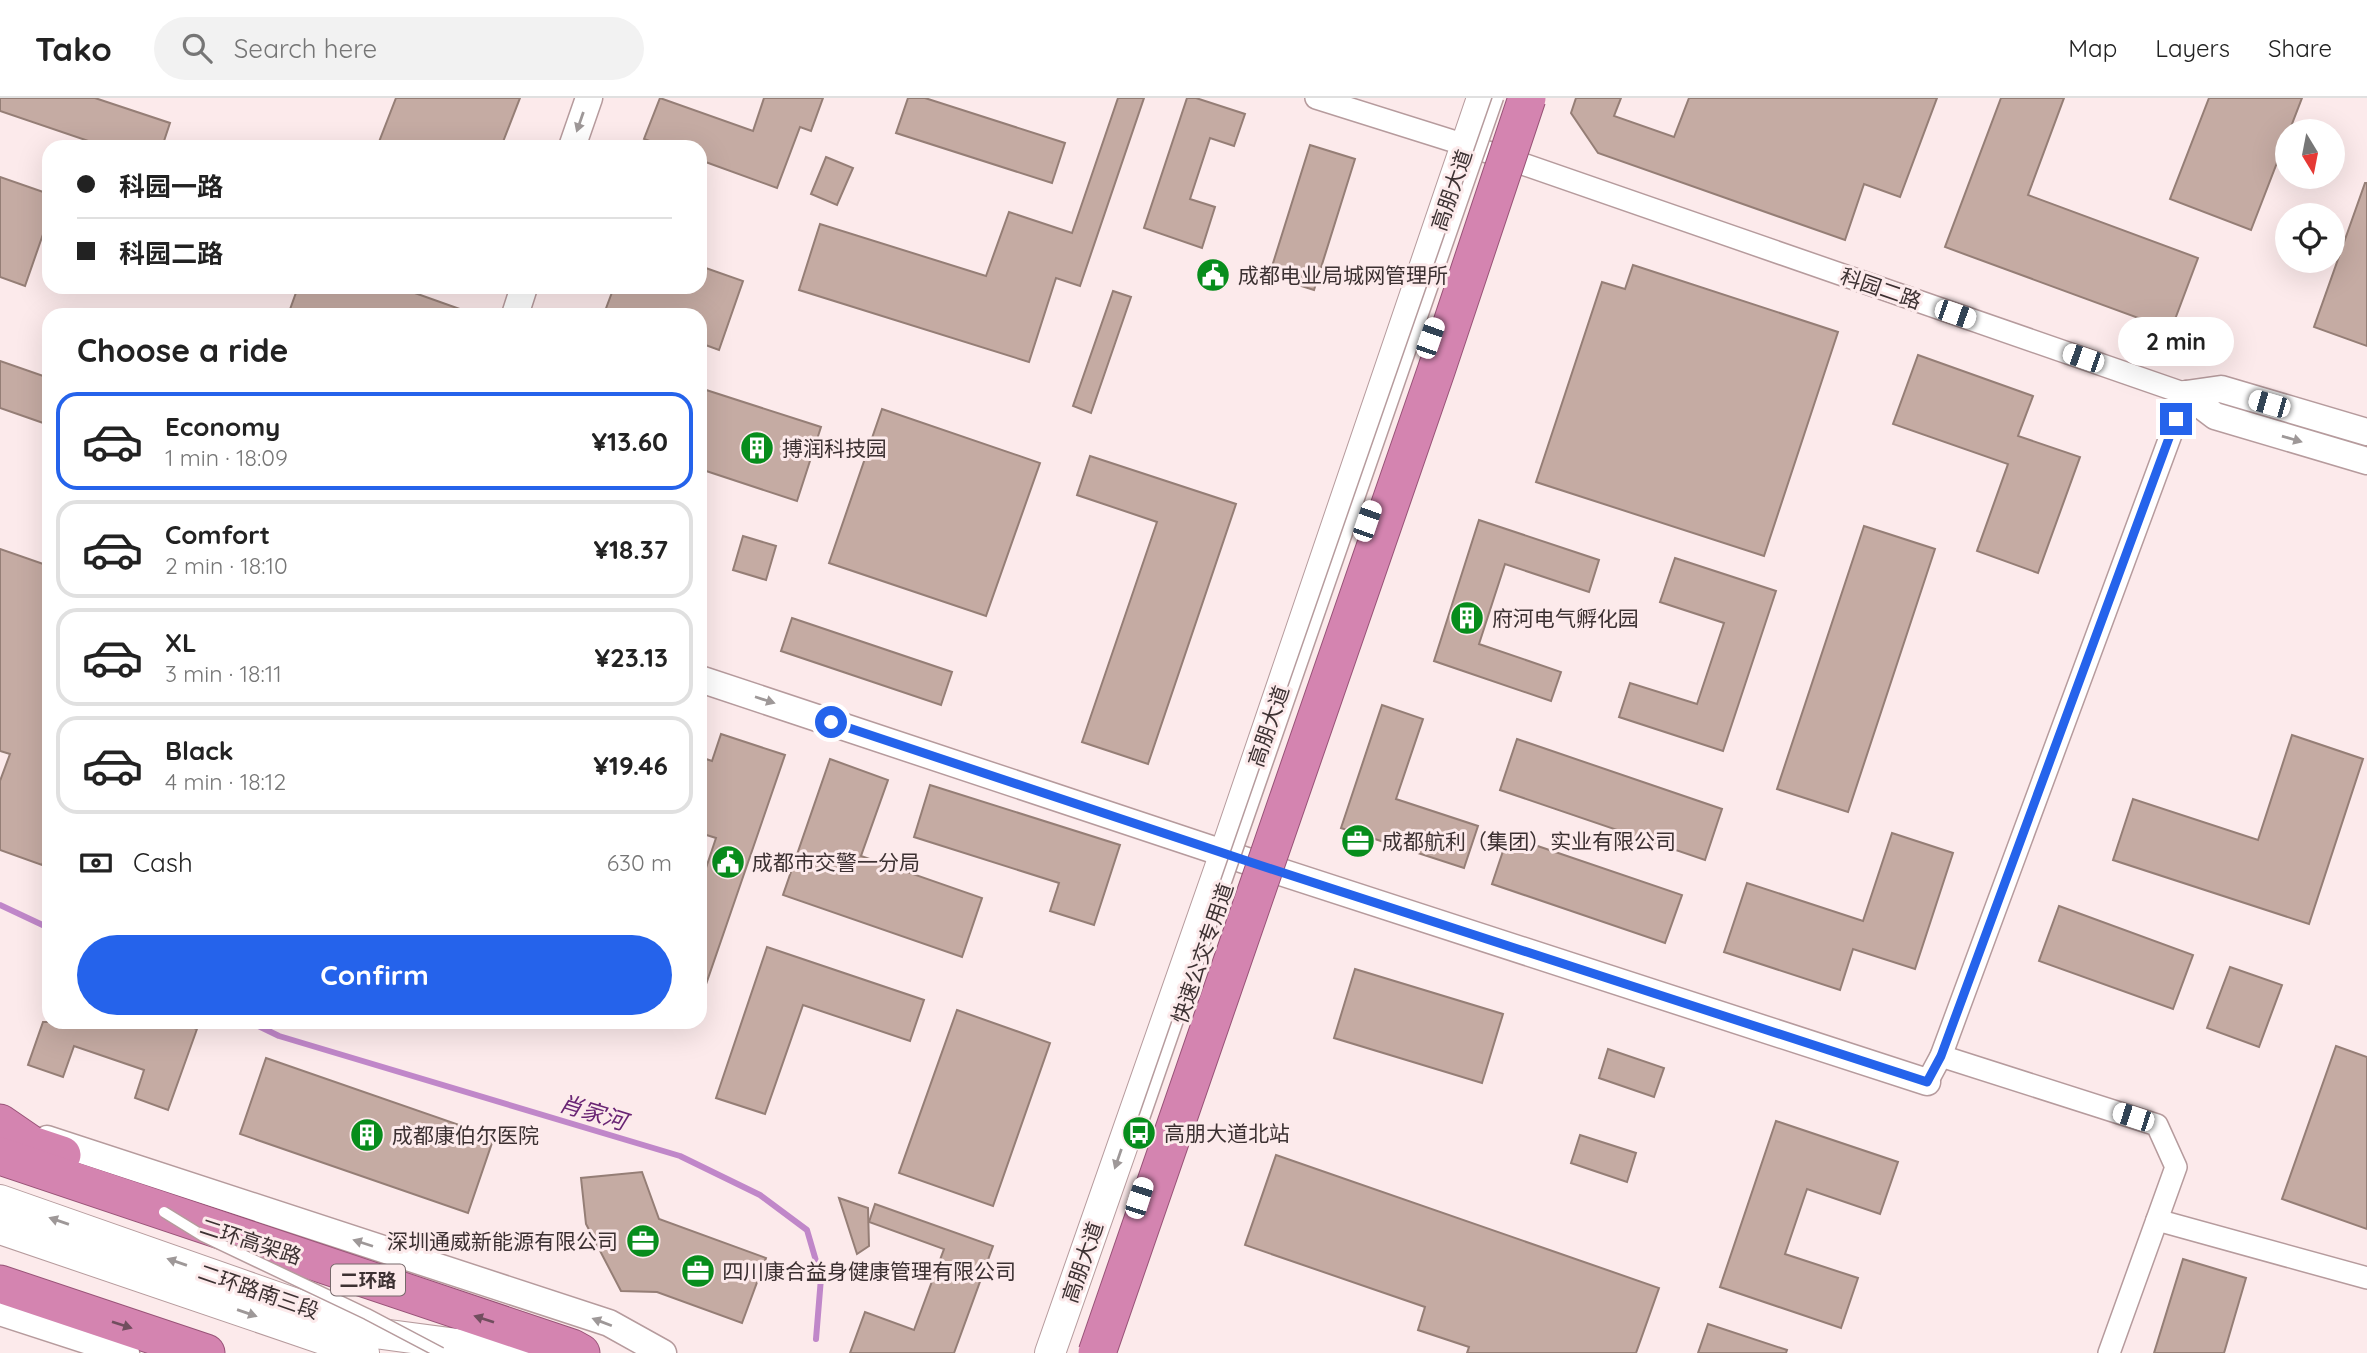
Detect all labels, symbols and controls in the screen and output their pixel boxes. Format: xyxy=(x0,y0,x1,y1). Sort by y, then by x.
search box xyxy=(154,17,644,80)
text: Tako xyxy=(35,28,112,69)
icon: search xyxy=(178,29,216,67)
text: Search here xyxy=(234,32,377,65)
text: Map xyxy=(2068,33,2117,63)
text: Layers xyxy=(2155,33,2230,63)
text: Share xyxy=(2268,33,2332,63)
one-way arrow xyxy=(574,112,585,133)
north arrow xyxy=(2275,119,2345,189)
map controls xyxy=(2275,119,2345,273)
street label: 高朋大道 xyxy=(1425,146,1477,234)
text: 科园一路 xyxy=(119,170,223,203)
button: locate xyxy=(2275,203,2345,273)
text: 科园二路 xyxy=(119,237,223,270)
public building icon: 成都电业局城网管理所 xyxy=(1194,256,1232,294)
place label: 成都电业局城网管理所 xyxy=(1238,262,1448,288)
street label: 科园二路 xyxy=(1837,262,1925,314)
car xyxy=(1932,297,1979,331)
car xyxy=(1414,315,1447,361)
callout: 2 min xyxy=(2118,317,2234,366)
text: 2 min xyxy=(2146,327,2206,356)
text: Choose a ride xyxy=(77,330,289,370)
car xyxy=(2060,341,2107,375)
car xyxy=(2246,388,2293,420)
route end xyxy=(2160,403,2192,435)
icon: car xyxy=(81,410,144,473)
text: Economy xyxy=(165,410,280,443)
text: ¥13.60 xyxy=(592,425,668,458)
building icon: 搏润科技园 xyxy=(738,429,776,467)
one-way arrow xyxy=(2281,434,2303,445)
place label: 搏润科技园 xyxy=(782,435,887,461)
text: 1 min · 18:09 xyxy=(165,443,288,472)
car xyxy=(1351,498,1384,544)
icon: car xyxy=(81,518,144,581)
text: Comfort xyxy=(165,518,270,551)
text: ¥18.37 xyxy=(593,533,668,566)
text: 2 min · 18:10 xyxy=(165,551,288,580)
building icon: 府河电气孵化园 xyxy=(1448,599,1486,637)
place label: 府河电气孵化园 xyxy=(1492,605,1639,631)
icon: car xyxy=(81,626,144,689)
text: XL xyxy=(165,626,197,659)
text: ¥23.13 xyxy=(594,641,668,674)
text: 3 min · 18:11 xyxy=(165,659,282,688)
street label: 高朋大道 xyxy=(1242,682,1294,770)
one-way arrow xyxy=(754,695,775,706)
route start xyxy=(815,706,847,738)
icon: car xyxy=(81,734,144,797)
text: Black xyxy=(165,734,234,767)
text: ¥19.46 xyxy=(593,749,668,782)
text: 4 min · 18:12 xyxy=(165,767,286,796)
office icon: 成都航利（集团）实业有限公司 xyxy=(1339,822,1377,860)
place label: 成都航利（集团）实业有限公司 xyxy=(1382,828,1676,854)
public building icon: 成都市交警一分局 xyxy=(709,843,747,881)
icon: cash xyxy=(77,844,115,882)
text: Cash xyxy=(133,846,193,879)
text: 630 m xyxy=(607,848,672,877)
place label: 成都市交警一分局 xyxy=(752,849,920,875)
street label: 快速公交专用道 xyxy=(1166,879,1238,1027)
button: Confirm xyxy=(77,935,672,1015)
water label: 肖家河 xyxy=(556,1088,634,1137)
car xyxy=(2110,1101,2157,1133)
bus stop icon: 高朋大道北站 xyxy=(1120,1114,1158,1152)
building icon: 成都康伯尔医院 xyxy=(348,1116,386,1154)
place label: 高朋大道北站 xyxy=(1164,1120,1290,1146)
place label: 成都康伯尔医院 xyxy=(392,1122,539,1148)
one-way arrow xyxy=(1112,1149,1123,1170)
car xyxy=(1123,1175,1156,1221)
street label: 二环高架路 xyxy=(197,1212,305,1270)
one-way arrow xyxy=(49,1215,70,1226)
street label: 高朋大道 xyxy=(1056,1218,1108,1306)
office icon: 深圳通威新能源有限公司 xyxy=(624,1222,662,1260)
place label: 深圳通威新能源有限公司 xyxy=(387,1228,618,1254)
one-way arrow xyxy=(352,1237,373,1247)
office icon: 四川康合益身健康管理有限公司 xyxy=(679,1252,717,1290)
one-way arrow xyxy=(166,1256,187,1267)
street label: 二环路南三段 xyxy=(195,1258,323,1324)
place label: 四川康合益身健康管理有限公司 xyxy=(722,1258,1016,1284)
road number: 二环路 xyxy=(331,1264,405,1296)
one-way arrow xyxy=(237,1308,258,1319)
one-way arrow xyxy=(473,1313,494,1324)
one-way arrow xyxy=(592,1316,613,1327)
one-way arrow xyxy=(112,1320,133,1331)

